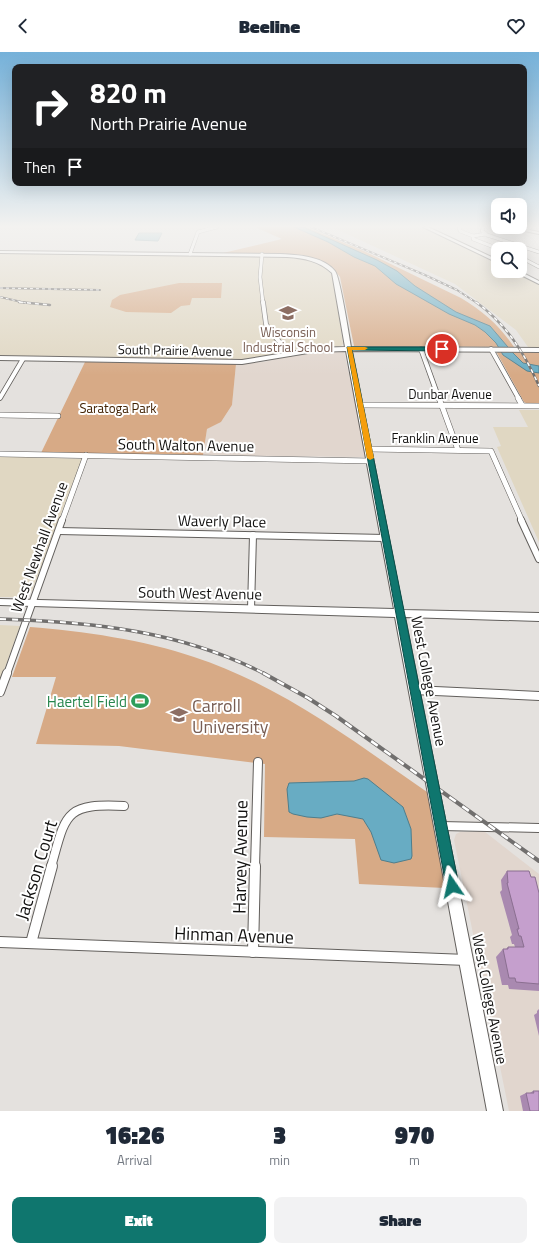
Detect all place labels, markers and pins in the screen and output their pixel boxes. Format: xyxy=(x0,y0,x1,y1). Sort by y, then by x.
school or university icon: Wisconsin Industrial School xyxy=(278,303,298,323)
place label: Wisconsin Industrial School xyxy=(243,322,333,357)
pin xyxy=(425,332,459,366)
place label: Haertel Field xyxy=(47,690,127,713)
sports icon: Haertel Field xyxy=(130,691,150,711)
place label: Carroll University xyxy=(192,692,269,740)
school or university icon: Carroll University xyxy=(169,705,189,725)

